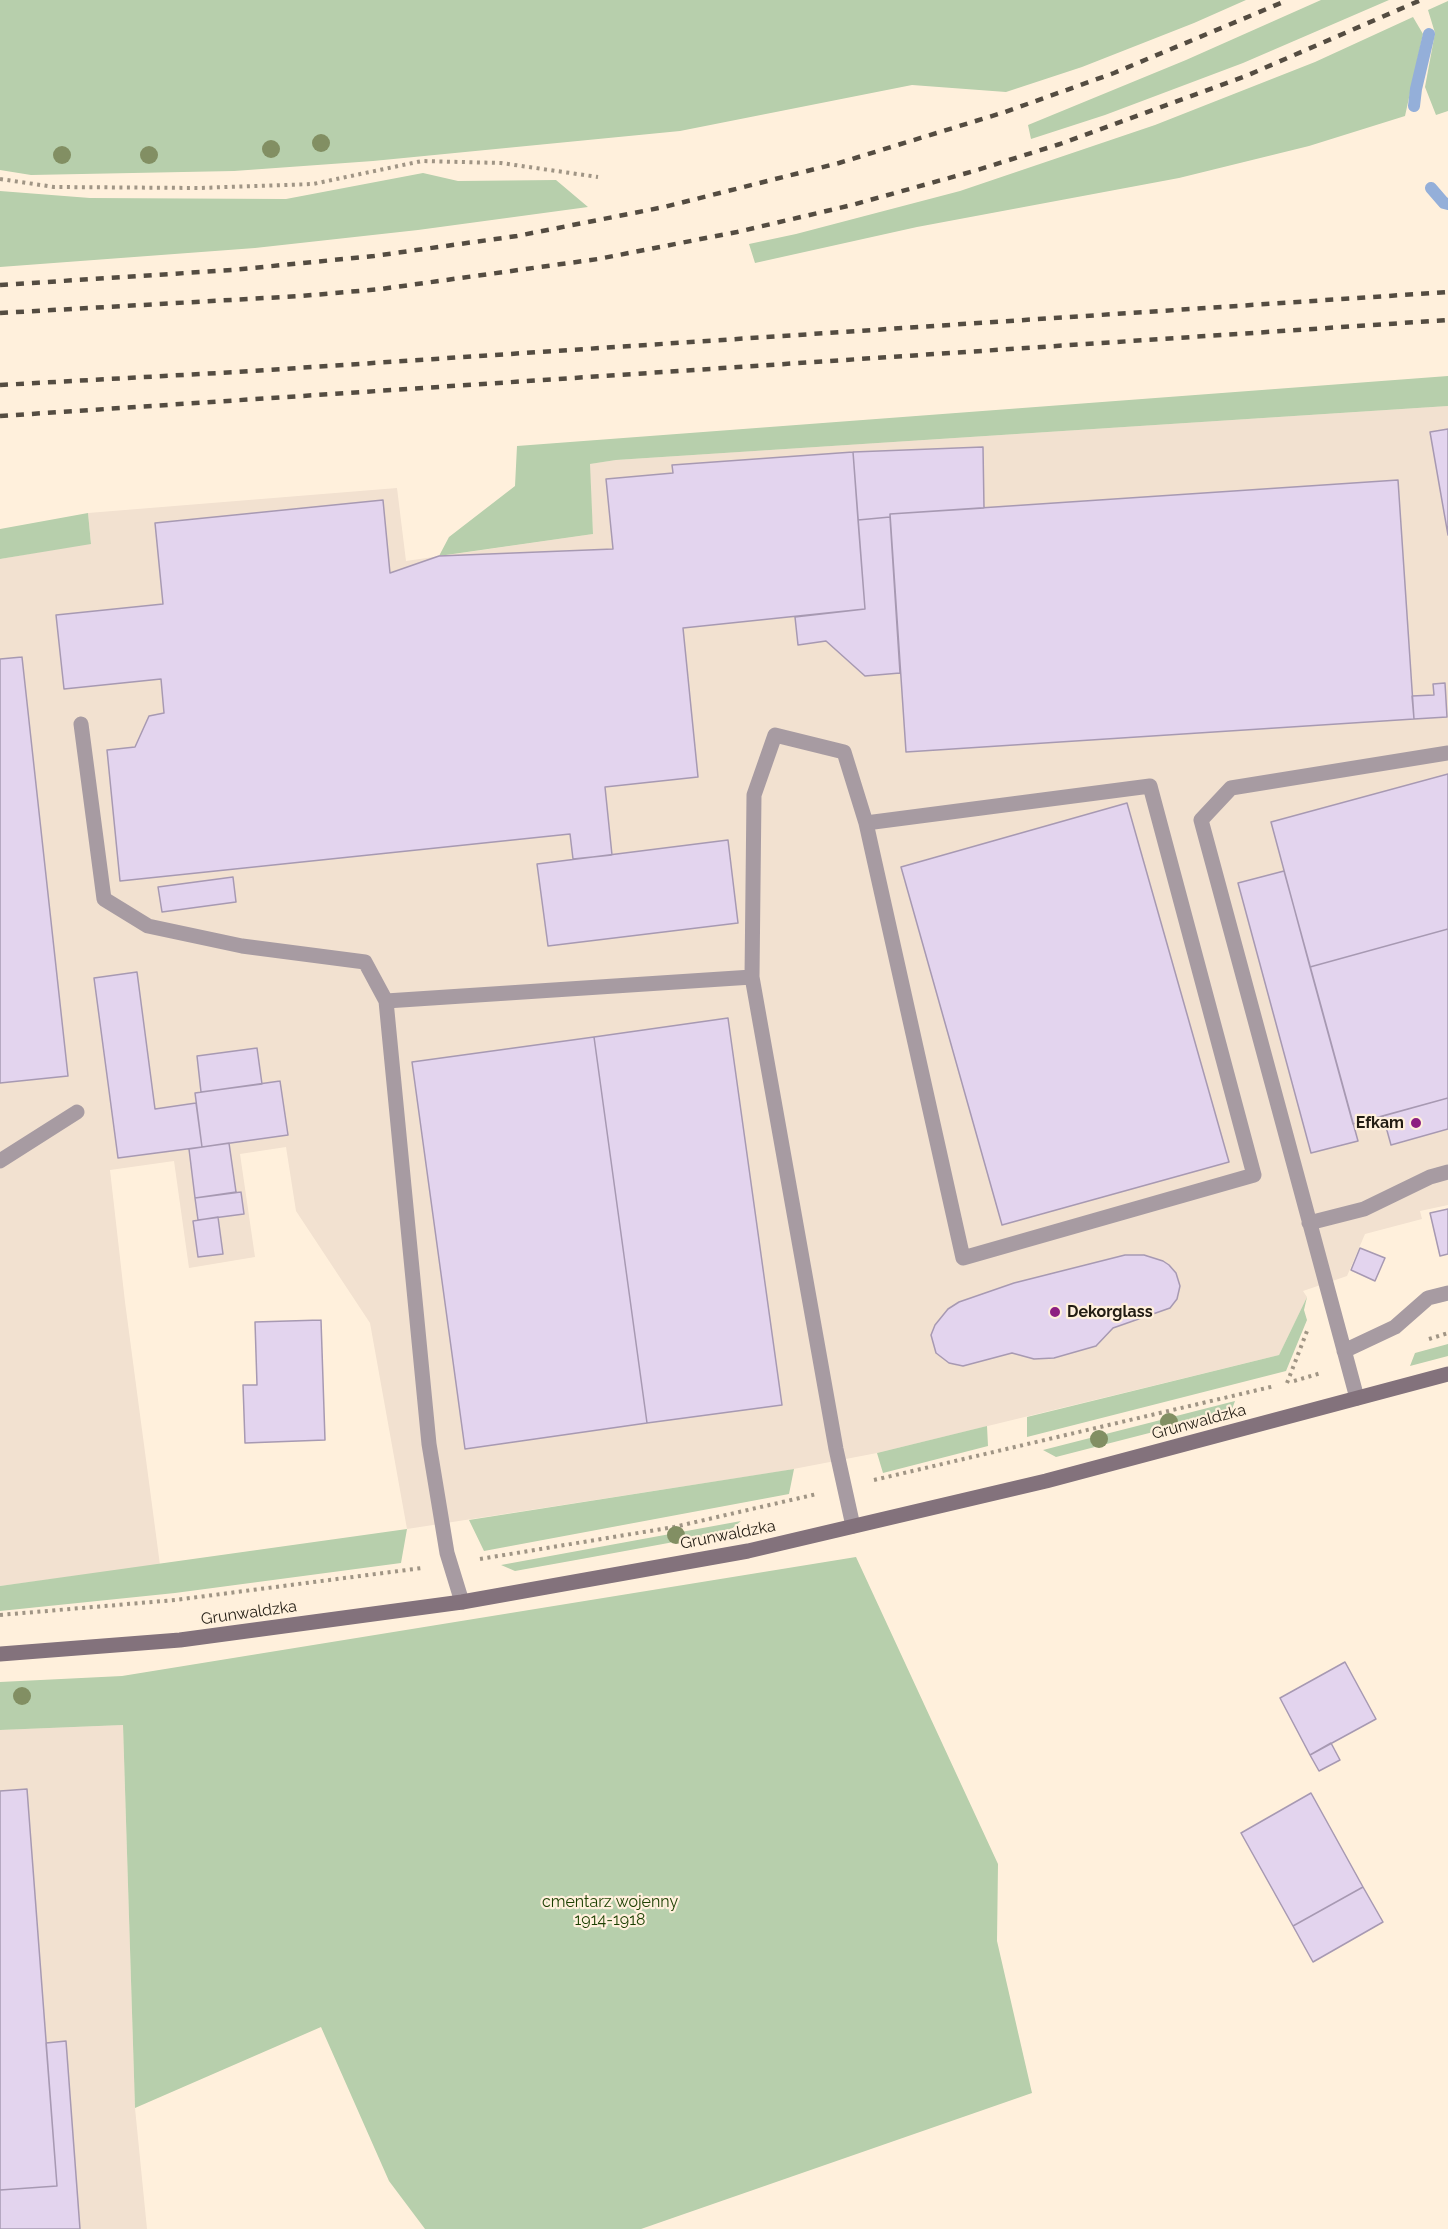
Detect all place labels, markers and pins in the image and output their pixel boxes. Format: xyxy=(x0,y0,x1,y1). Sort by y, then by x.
place label: Efkam xyxy=(1356,1113,1404,1133)
marker: Efkam xyxy=(1409,1116,1423,1130)
place label: Dekorglass xyxy=(1067,1302,1153,1322)
marker: Dekorglass xyxy=(1048,1305,1062,1319)

